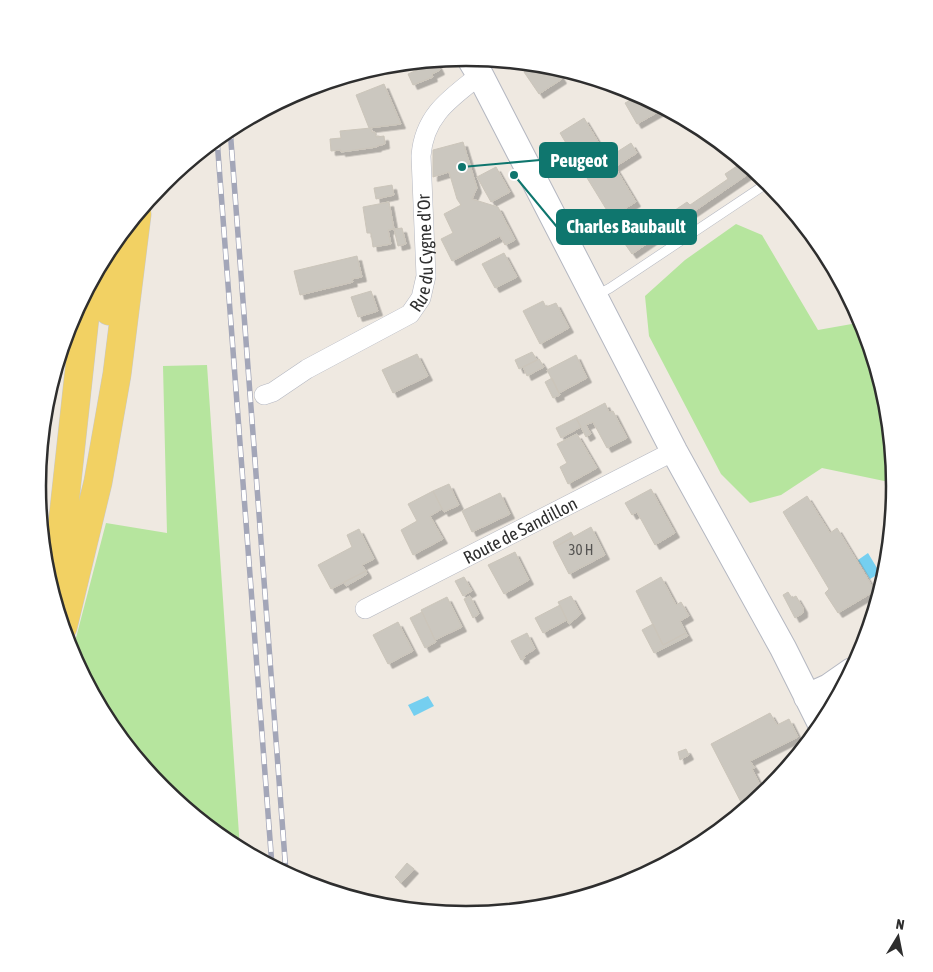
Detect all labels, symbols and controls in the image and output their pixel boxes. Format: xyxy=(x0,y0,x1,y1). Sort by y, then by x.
callout: Peugeot xyxy=(540,143,617,177)
text: Peugeot xyxy=(550,149,608,171)
street label: Rue du Cygne d'Or xyxy=(405,193,436,315)
callout: Charles Baubault xyxy=(557,210,696,244)
text: Charles Baubault xyxy=(566,215,686,237)
street label: Route de Sandillon xyxy=(460,492,580,568)
house number: 30 H xyxy=(569,541,593,558)
north arrow xyxy=(873,912,923,962)
text: N xyxy=(895,916,906,933)

